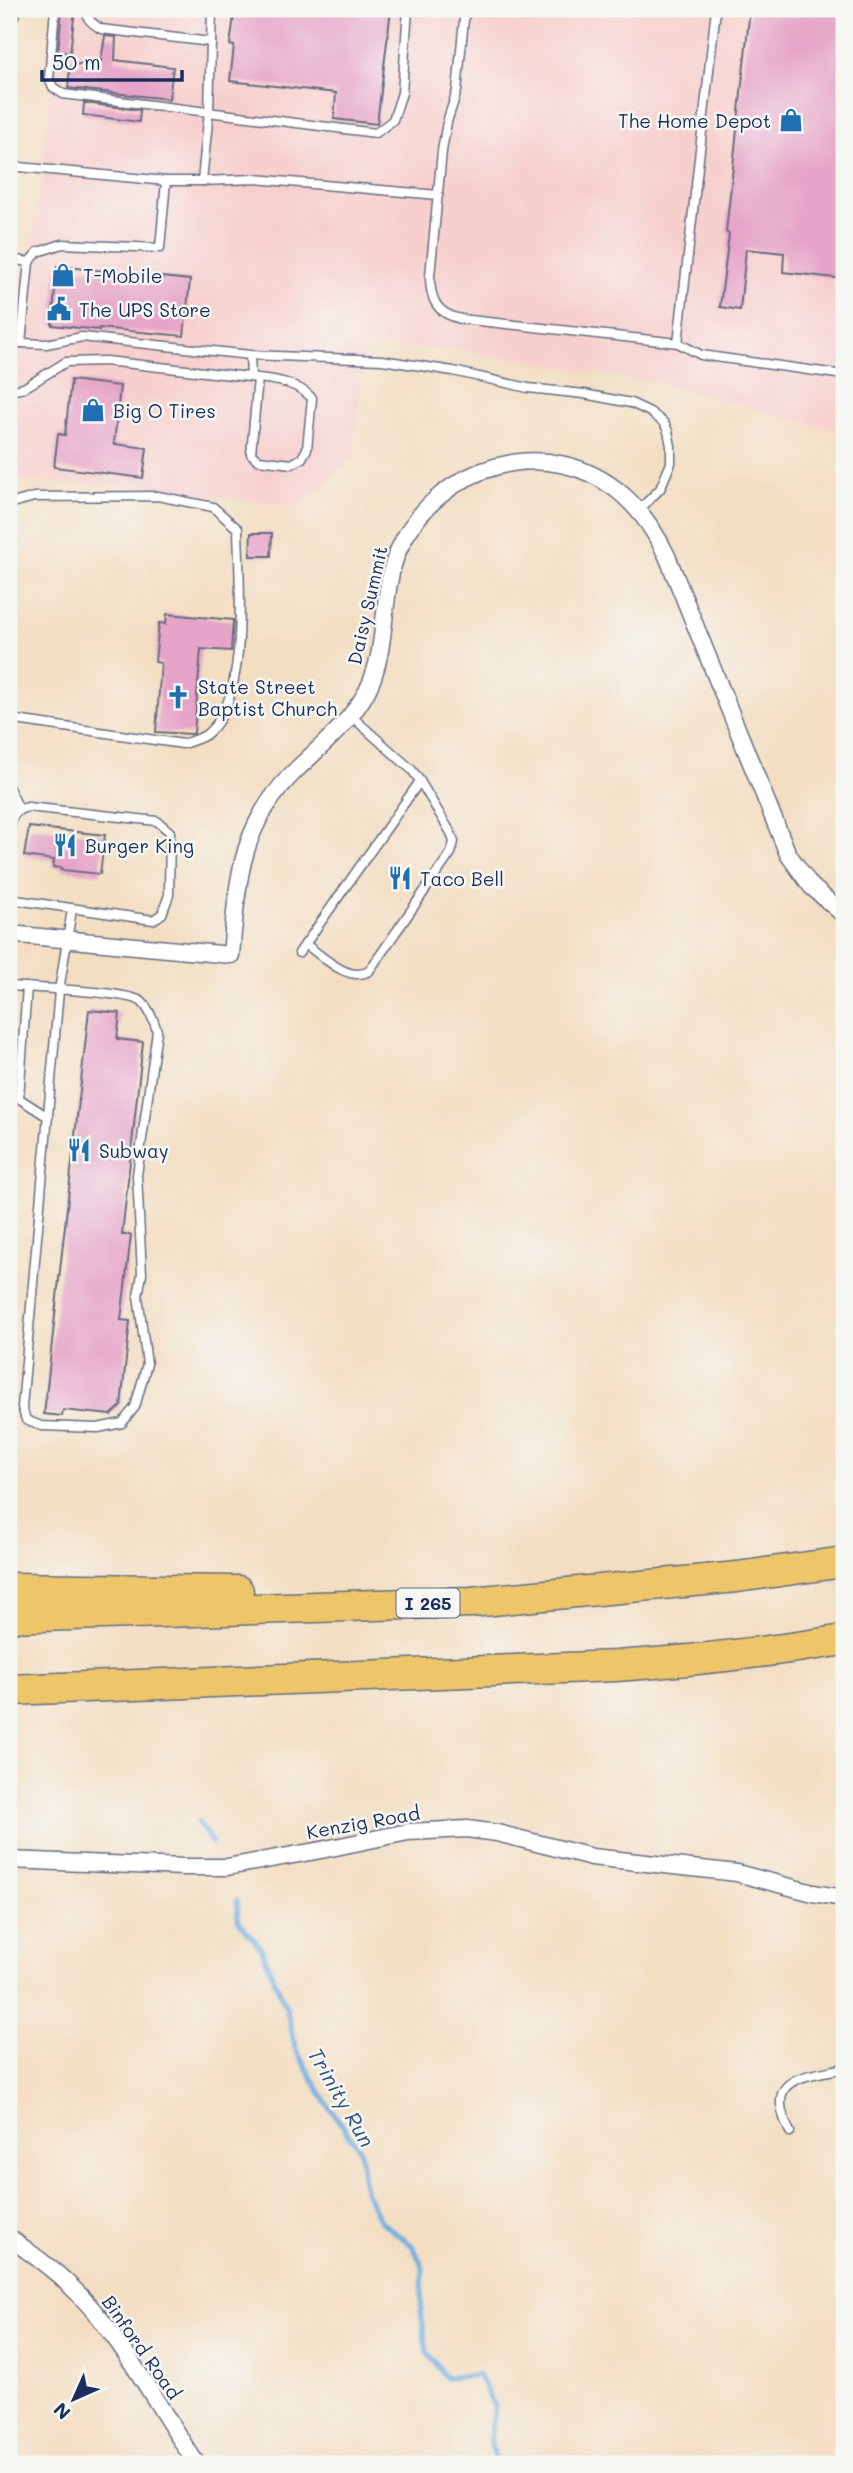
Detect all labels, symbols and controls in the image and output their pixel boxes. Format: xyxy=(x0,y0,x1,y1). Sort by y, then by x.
scale bar xyxy=(42,38,182,82)
text: 50 m xyxy=(52,48,101,75)
shop icon: The Home Depot xyxy=(777,106,805,134)
place label: The Home Depot xyxy=(618,108,771,133)
shop icon: T-Mobile xyxy=(49,261,77,289)
place label: T-Mobile xyxy=(83,263,162,288)
public building icon: The UPS Store xyxy=(45,295,73,323)
place label: The UPS Store xyxy=(79,297,211,322)
shop icon: Big O Tires xyxy=(79,396,107,424)
place label: Big O Tires xyxy=(113,398,216,423)
street label: Daisy Summit xyxy=(341,543,393,667)
place label: State Street Baptist Church xyxy=(198,674,337,721)
church icon: State Street Baptist Church xyxy=(164,683,192,711)
restaurant icon: Burger King xyxy=(51,831,79,859)
place label: Burger King xyxy=(85,833,194,858)
restaurant icon: Taco Bell xyxy=(386,864,414,892)
place label: Taco Bell xyxy=(420,866,504,891)
restaurant icon: Subway xyxy=(65,1136,93,1164)
place label: Subway xyxy=(99,1138,169,1163)
road number: I 265 xyxy=(396,1588,460,1618)
street label: Kenzig Road xyxy=(304,1800,422,1844)
water label: Trinity Run xyxy=(303,2043,381,2151)
street label: Binford Road xyxy=(97,2290,187,2404)
north arrow xyxy=(38,2364,108,2434)
text: N xyxy=(48,2397,76,2425)

